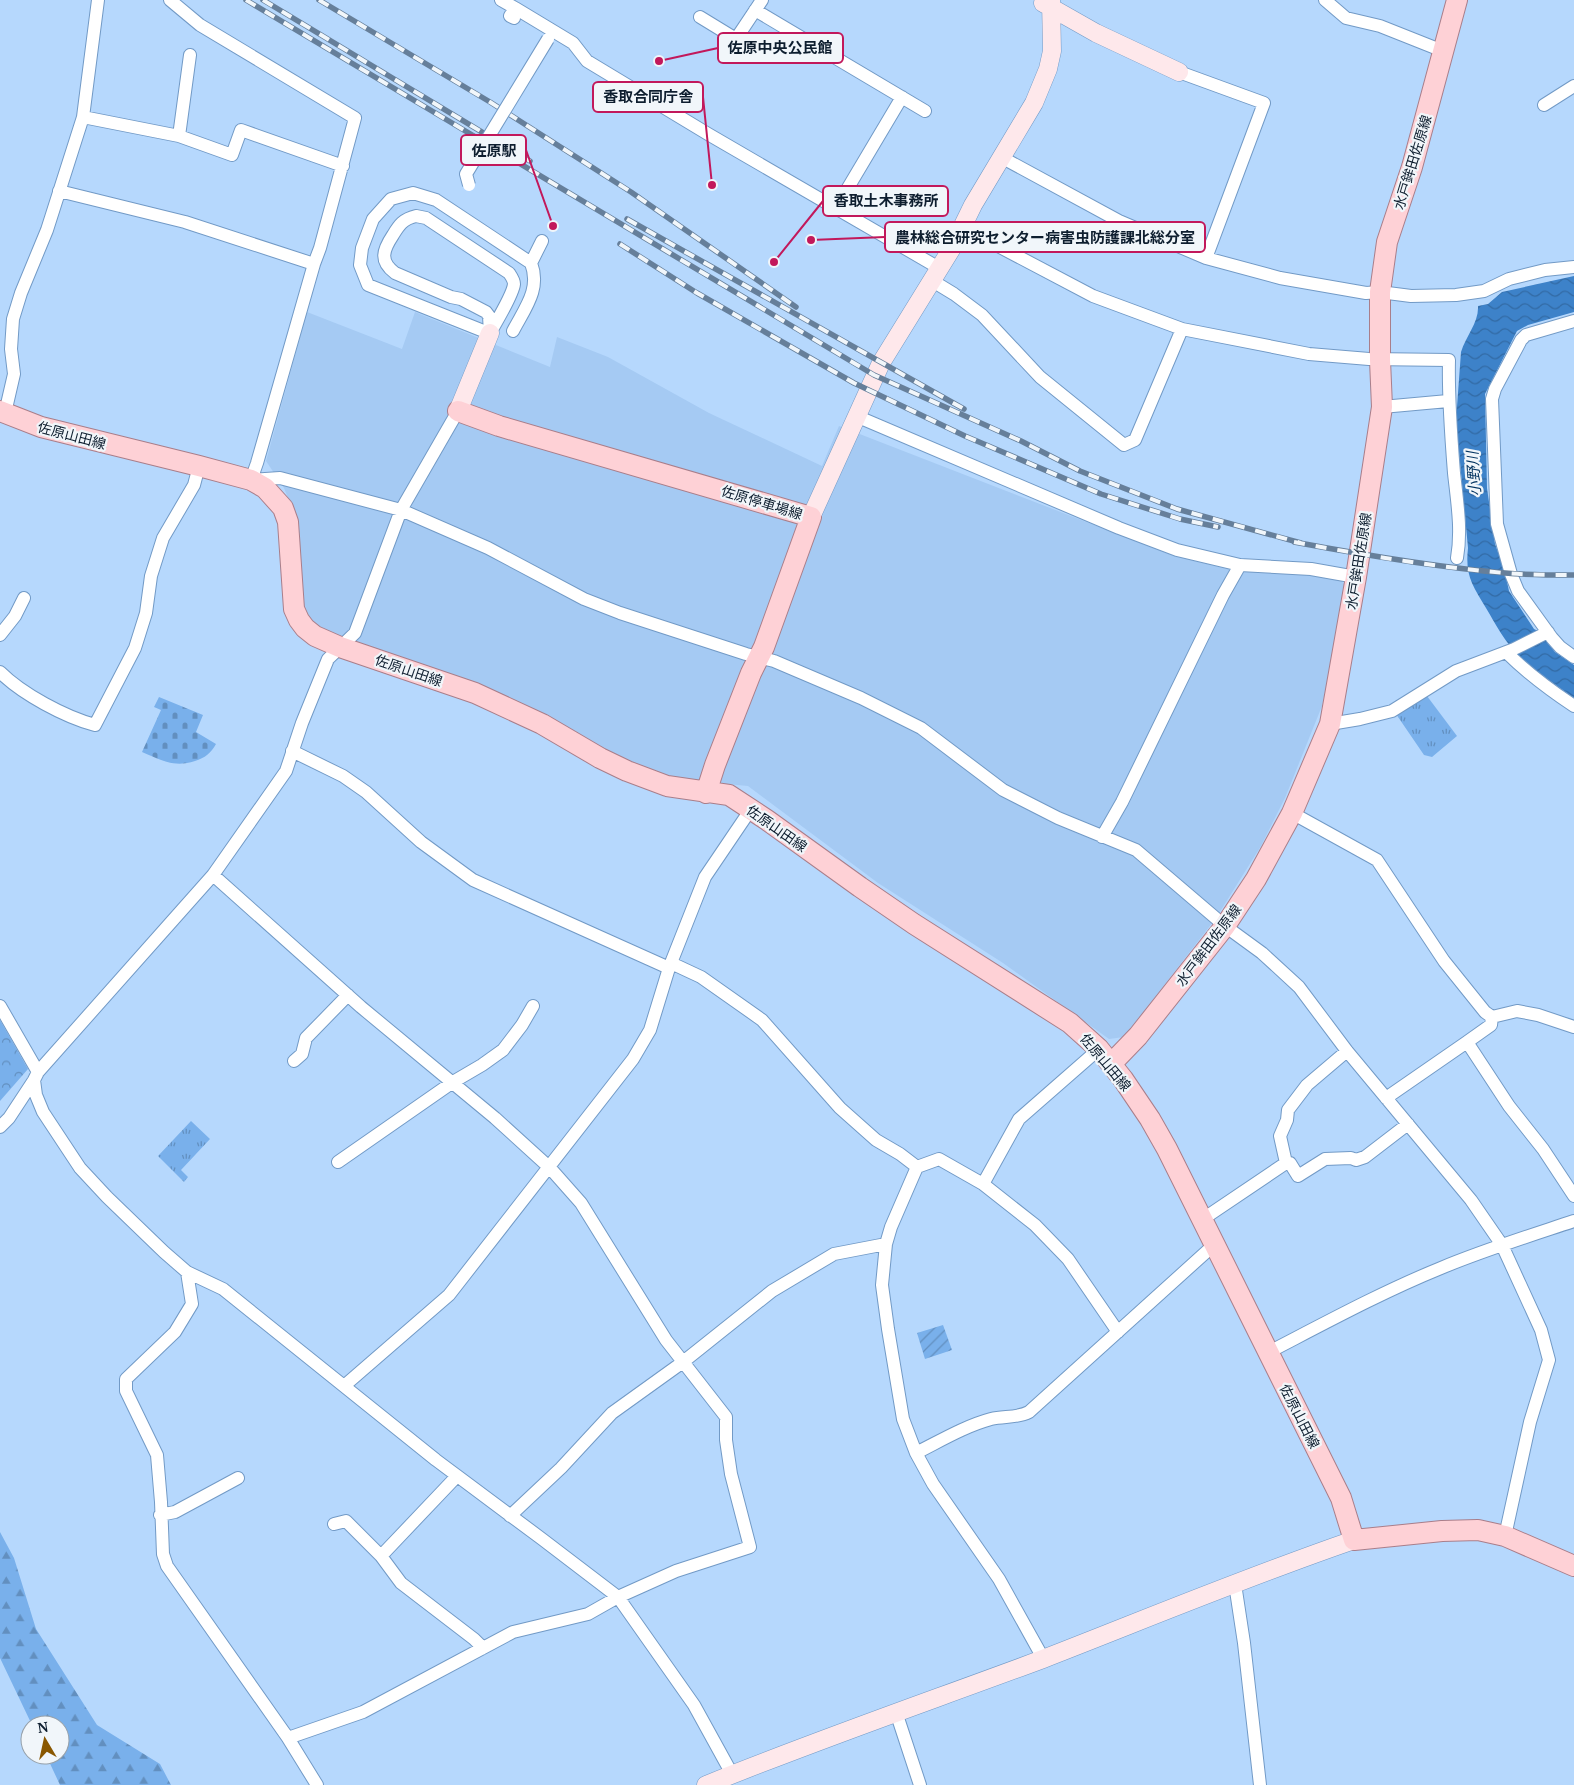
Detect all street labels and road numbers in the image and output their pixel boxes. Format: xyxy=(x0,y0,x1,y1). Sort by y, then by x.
street label: 水戸鉾田佐原線 xyxy=(1389,112,1435,212)
street label: 佐原山田線 xyxy=(36,417,108,453)
street label: 佐原停車場線 xyxy=(719,481,805,523)
street label: 水戸鉾田佐原線 xyxy=(1341,511,1375,611)
street label: 佐原山田線 xyxy=(373,650,445,690)
street label: 佐原山田線 xyxy=(743,800,811,856)
street label: 水戸鉾田佐原線 xyxy=(1171,900,1245,990)
street label: 佐原山田線 xyxy=(1076,1029,1136,1095)
street label: 佐原山田線 xyxy=(1276,1381,1324,1451)

